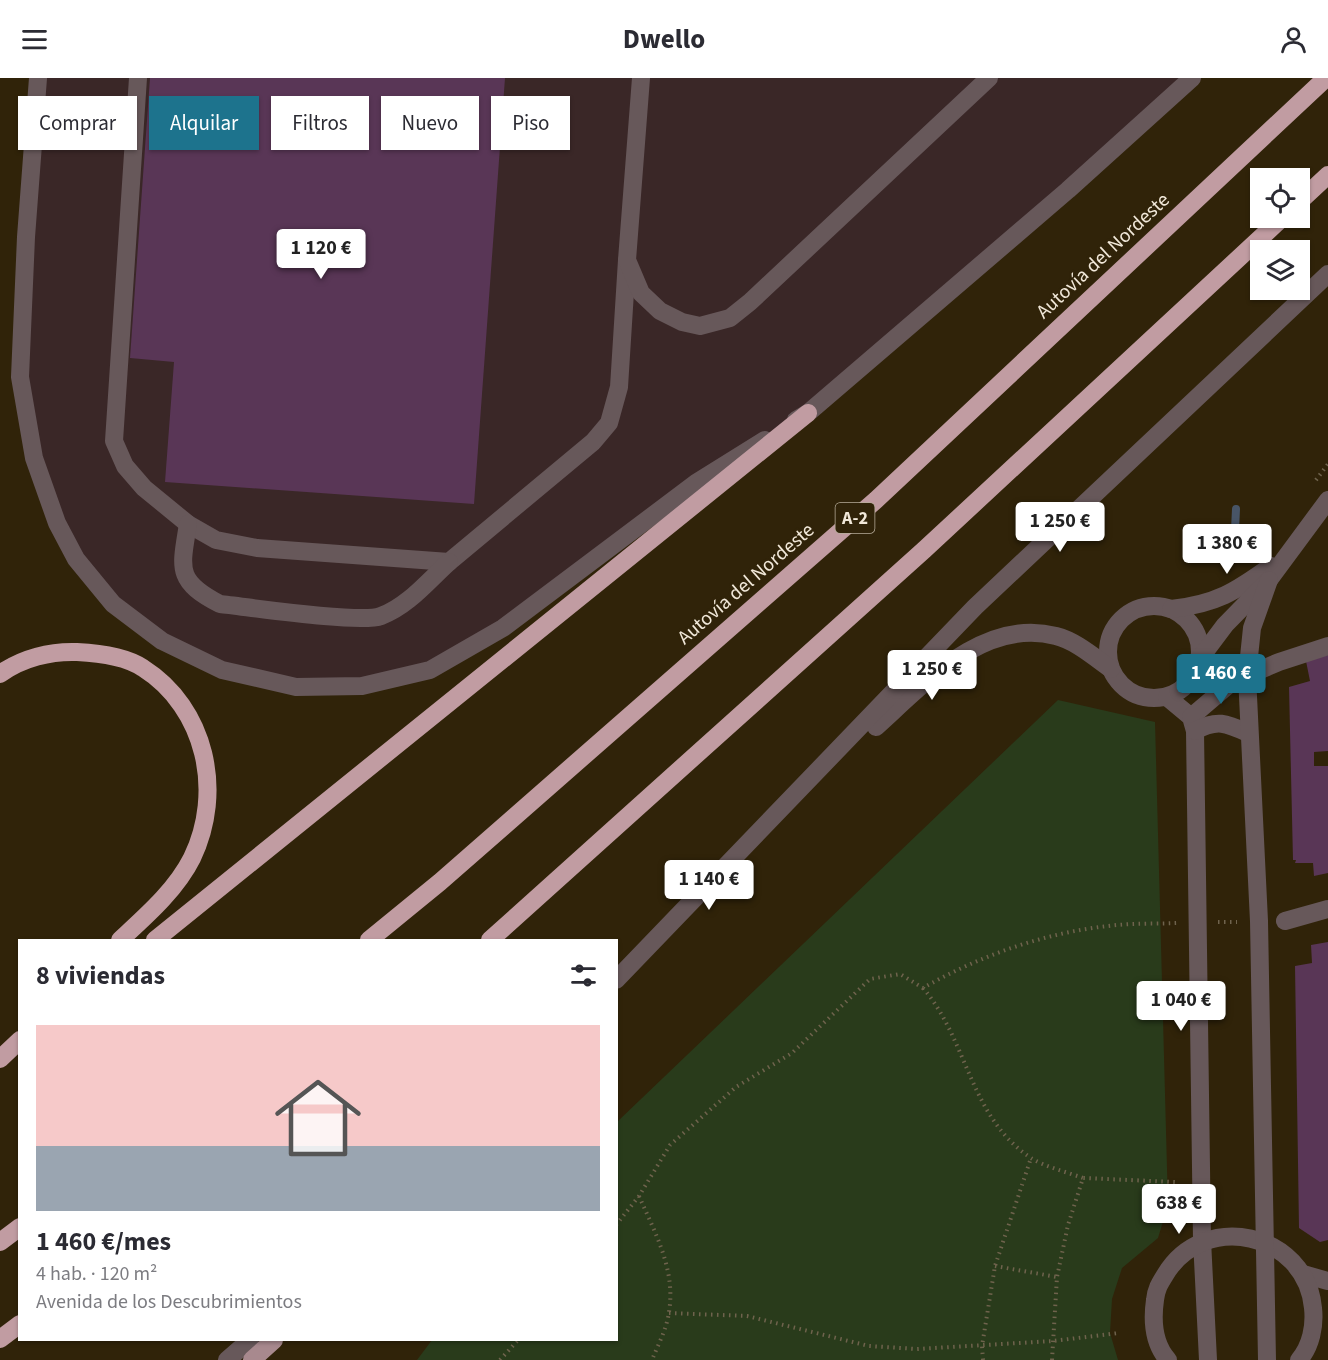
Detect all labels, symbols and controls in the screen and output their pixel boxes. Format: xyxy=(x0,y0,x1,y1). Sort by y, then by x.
text: Dwello xyxy=(623,20,705,59)
icon: menu xyxy=(18,23,51,56)
icon: person xyxy=(1277,23,1310,56)
chip: Comprar xyxy=(18,96,137,150)
chip: Alquilar xyxy=(149,96,259,150)
chip: Filtros xyxy=(271,96,369,150)
chip: Nuevo xyxy=(381,96,479,150)
chip: Piso xyxy=(491,96,570,150)
map controls xyxy=(1250,168,1310,300)
button: locate xyxy=(1250,168,1310,228)
street label: Autovía del Nordeste xyxy=(1030,187,1176,325)
pin: 1 120 € xyxy=(266,229,376,280)
text: 1 120 € xyxy=(291,234,351,262)
button: layers xyxy=(1250,240,1310,300)
pin: 1 250 € xyxy=(1005,502,1115,553)
road number: A-2 xyxy=(836,503,874,533)
text: 1 250 € xyxy=(1030,507,1090,535)
street label: Autovía del Nordeste xyxy=(671,517,821,651)
pin: 1 380 € xyxy=(1172,524,1282,575)
text: 1 380 € xyxy=(1197,529,1257,557)
pin: 1 250 € xyxy=(877,650,987,701)
pin: 1 460 € xyxy=(1166,654,1276,705)
text: 1 250 € xyxy=(902,655,962,683)
text: 1 460 € xyxy=(1191,659,1251,687)
pin: 1 140 € xyxy=(654,860,764,911)
text: 1 140 € xyxy=(679,865,739,893)
text: 8 viviendas xyxy=(36,957,165,994)
icon: filters xyxy=(567,959,600,992)
pin: 1 040 € xyxy=(1126,981,1236,1032)
text: 1 040 € xyxy=(1151,986,1211,1014)
icon: home xyxy=(264,1064,372,1172)
pin: 638 € xyxy=(1137,1184,1221,1235)
text: 638 € xyxy=(1156,1189,1202,1217)
text: 1 460 €/mes xyxy=(36,1223,171,1260)
text: 4 hab. · 120 m² xyxy=(36,1260,157,1288)
text: Avenida de los Descubrimientos xyxy=(36,1288,302,1316)

